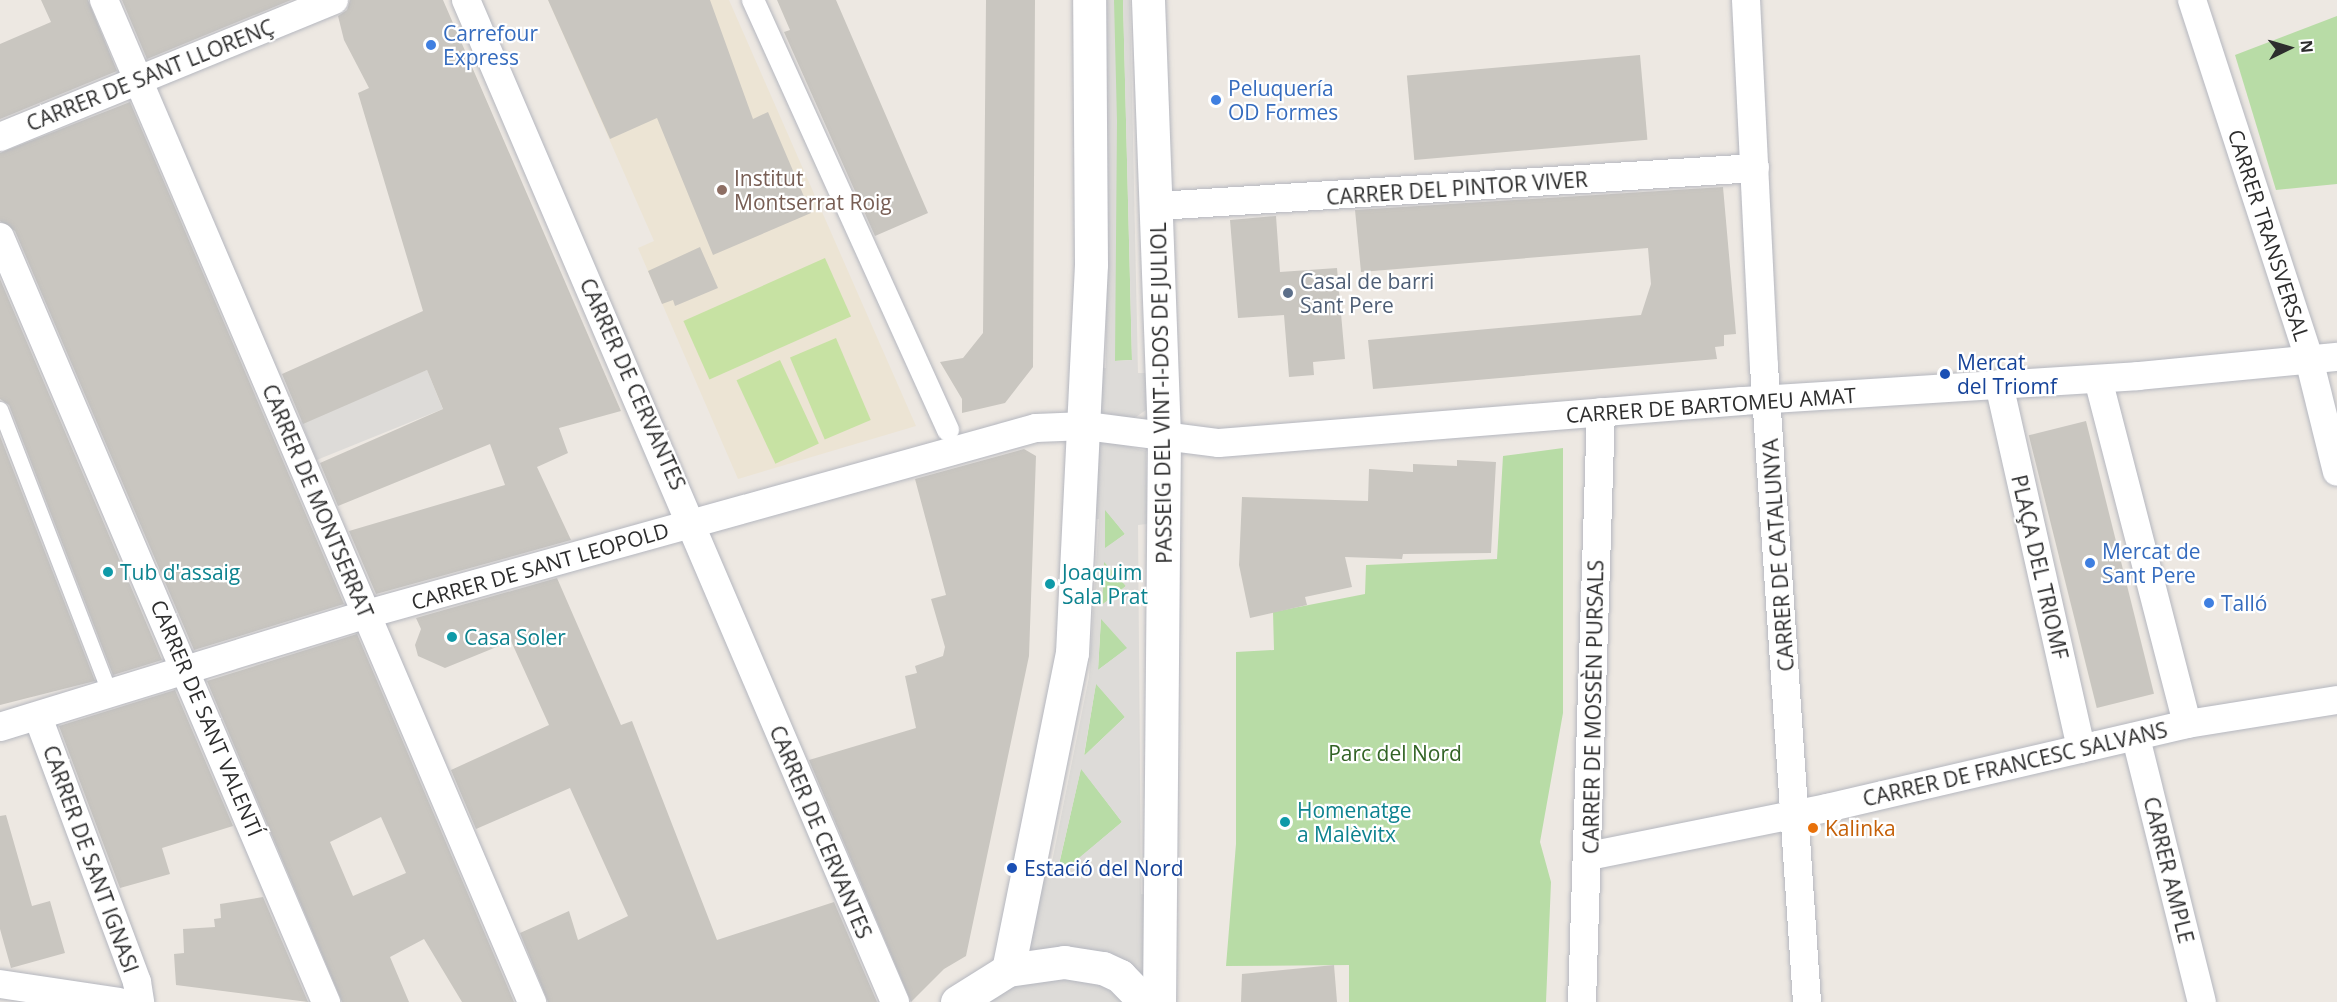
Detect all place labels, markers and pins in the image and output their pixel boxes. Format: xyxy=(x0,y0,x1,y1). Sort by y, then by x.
place label: Carrefour Express xyxy=(443,20,538,70)
marker: Carrefour Express xyxy=(424,38,438,52)
place label: Peluquería OD Formes xyxy=(1228,75,1338,125)
marker: Peluquería OD Formes xyxy=(1209,93,1223,107)
place label: Institut Montserrat Roig xyxy=(734,165,892,215)
marker: Institut Montserrat Roig xyxy=(715,183,729,197)
place label: Casal de barri Sant Pere xyxy=(1300,268,1434,318)
marker: Casal de barri Sant Pere xyxy=(1281,286,1295,300)
place label: Mercat del Triomf xyxy=(1957,349,2057,399)
marker: Mercat del Triomf xyxy=(1938,367,1952,381)
place label: Mercat de Sant Pere xyxy=(2102,538,2201,588)
marker: Mercat de Sant Pere xyxy=(2083,556,2097,570)
place label: Tub d'assaig xyxy=(120,559,240,585)
place label: Joaquim Sala Prat xyxy=(1062,559,1148,609)
marker: Tub d'assaig xyxy=(101,565,115,579)
marker: Joaquim Sala Prat xyxy=(1043,577,1057,591)
place label: Talló xyxy=(2221,590,2267,616)
marker: Talló xyxy=(2202,596,2216,610)
place label: Casa Soler xyxy=(464,624,566,650)
marker: Casa Soler xyxy=(445,630,459,644)
place label: Homenatge a Malèvitx xyxy=(1297,797,1412,847)
marker: Homenatge a Malèvitx xyxy=(1278,815,1292,829)
place label: Kalinka xyxy=(1825,815,1896,841)
marker: Kalinka xyxy=(1806,821,1820,835)
place label: Estació del Nord xyxy=(1024,855,1184,881)
marker: Estació del Nord xyxy=(1005,861,1019,875)

